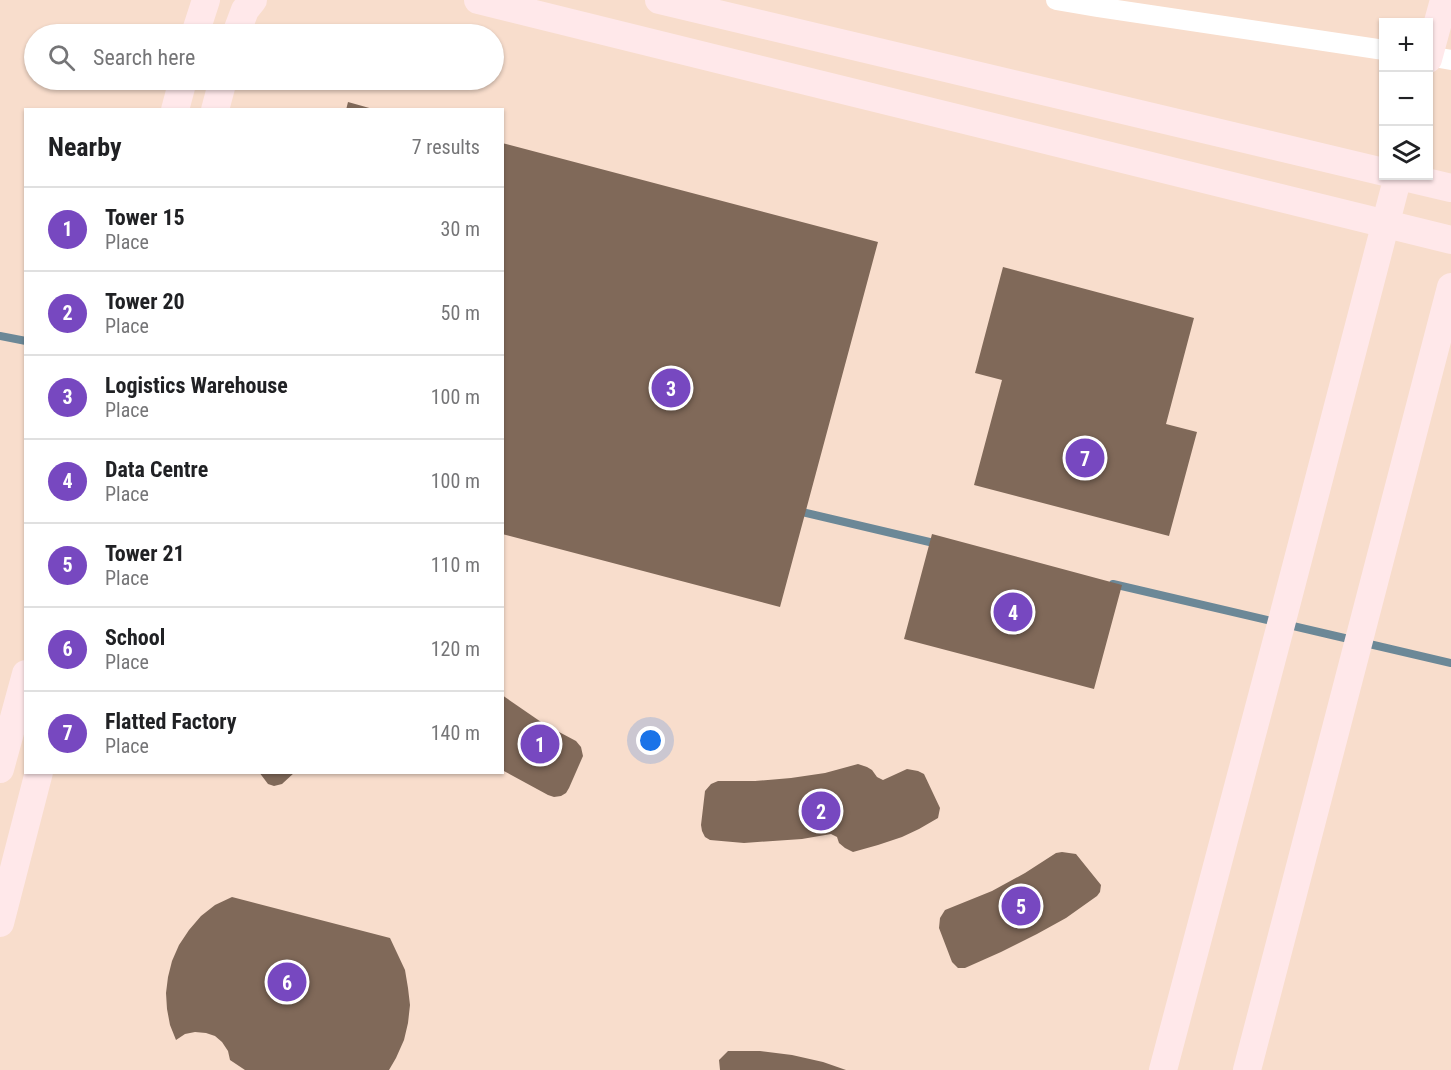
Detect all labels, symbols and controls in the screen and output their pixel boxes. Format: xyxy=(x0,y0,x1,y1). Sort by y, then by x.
map controls xyxy=(1379,18,1433,180)
button: + xyxy=(1379,18,1433,72)
search box xyxy=(24,24,504,90)
icon: search xyxy=(45,41,78,74)
text: Search here xyxy=(93,45,195,70)
button: − xyxy=(1379,72,1433,126)
button: layers xyxy=(1379,126,1433,180)
text: Nearby xyxy=(48,132,122,162)
text: 7 results xyxy=(412,135,480,159)
text: Tower 15 xyxy=(105,205,185,230)
text: 1 xyxy=(62,217,73,241)
text: 30 m xyxy=(441,217,480,241)
text: Place xyxy=(105,230,149,254)
text: Tower 20 xyxy=(105,289,185,314)
text: 2 xyxy=(62,301,73,325)
text: 50 m xyxy=(441,301,480,325)
text: Place xyxy=(105,314,149,338)
pin: 3 xyxy=(652,366,690,410)
text: Logistics Warehouse xyxy=(105,373,288,398)
text: 3 xyxy=(62,385,73,409)
text: 100 m xyxy=(431,385,480,409)
text: Place xyxy=(105,398,149,422)
pin: 7 xyxy=(1066,436,1104,480)
text: Data Centre xyxy=(105,457,208,482)
text: 4 xyxy=(62,469,73,493)
text: 100 m xyxy=(431,469,480,493)
text: Place xyxy=(105,482,149,506)
text: Tower 21 xyxy=(105,541,185,566)
text: 5 xyxy=(62,553,73,577)
text: 110 m xyxy=(431,553,480,577)
text: Place xyxy=(105,566,149,590)
pin: 4 xyxy=(994,590,1032,634)
text: School xyxy=(105,625,165,650)
text: 6 xyxy=(62,637,73,661)
text: 120 m xyxy=(431,637,480,661)
text: Place xyxy=(105,650,149,674)
text: Flatted Factory xyxy=(105,709,237,734)
text: 7 xyxy=(62,721,73,745)
text: 140 m xyxy=(431,721,480,745)
pin: 1 xyxy=(520,722,560,766)
your location xyxy=(636,726,665,755)
text: Place xyxy=(105,734,149,758)
pin: 2 xyxy=(802,788,840,834)
pin: 5 xyxy=(1002,884,1040,928)
pin: 6 xyxy=(268,960,306,1004)

